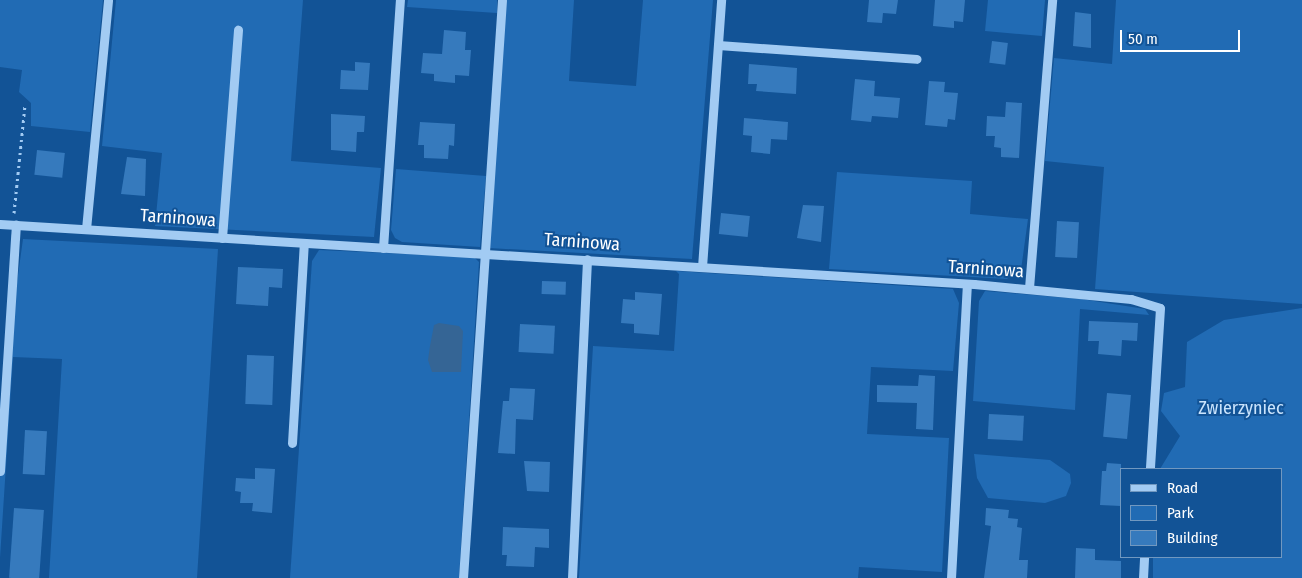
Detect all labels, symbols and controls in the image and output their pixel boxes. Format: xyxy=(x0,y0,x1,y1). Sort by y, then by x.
scale bar xyxy=(1122,20,1242,52)
text: 50 m xyxy=(1128,30,1158,48)
street label: Tarninowa xyxy=(139,205,217,231)
street label: Tarninowa xyxy=(543,229,621,255)
street label: Tarninowa xyxy=(947,256,1025,282)
park label: Zwierzyniec xyxy=(1198,397,1284,419)
legend xyxy=(1120,468,1282,558)
text: Road xyxy=(1167,479,1198,497)
text: Park xyxy=(1167,504,1194,522)
text: Building xyxy=(1167,529,1218,547)

